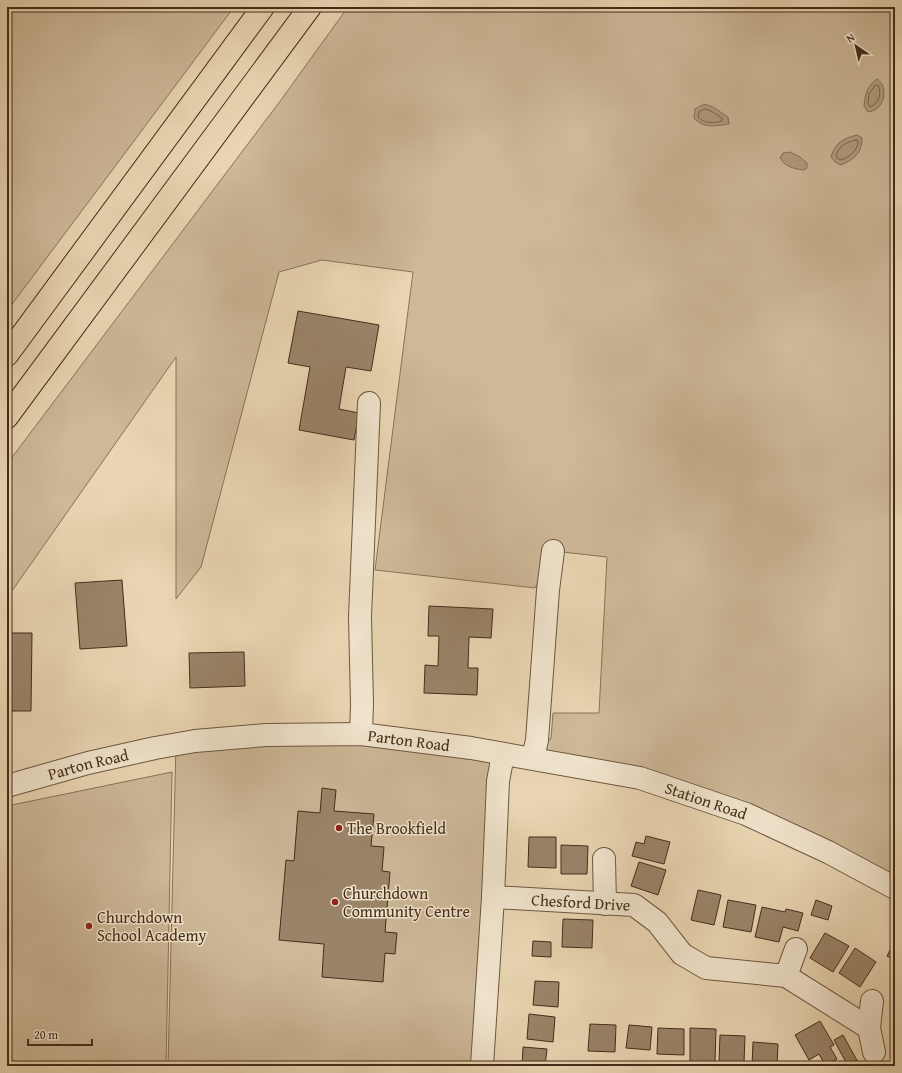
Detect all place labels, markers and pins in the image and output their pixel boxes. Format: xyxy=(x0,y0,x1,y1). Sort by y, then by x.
place label: The Brookfield xyxy=(347,816,446,840)
marker: The Brookfield xyxy=(334,823,344,833)
place label: Churchdown Community Centre xyxy=(343,881,470,923)
marker: Churchdown Community Centre xyxy=(330,897,340,907)
place label: Churchdown School Academy xyxy=(97,905,206,947)
marker: Churchdown School Academy xyxy=(84,921,94,931)

